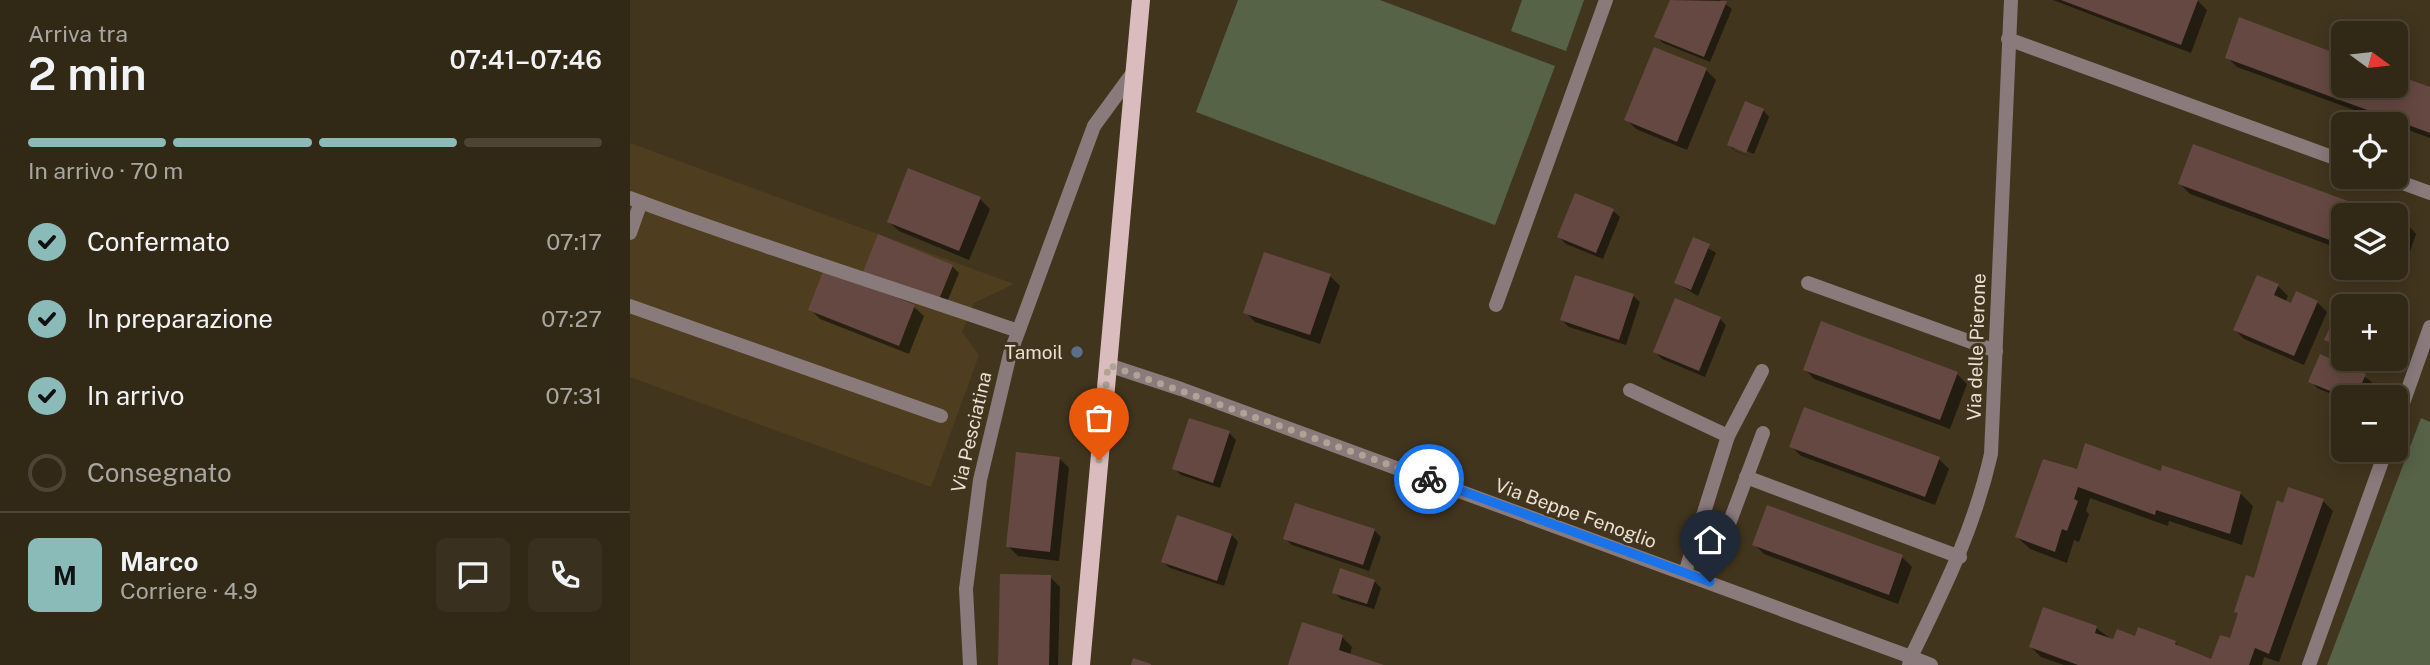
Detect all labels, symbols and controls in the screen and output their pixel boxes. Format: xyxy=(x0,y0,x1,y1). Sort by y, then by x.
text: Arriva tra xyxy=(28,20,128,47)
north arrow xyxy=(2331,21,2408,98)
map controls xyxy=(2331,21,2408,462)
text: 07:41–07:46 xyxy=(449,44,602,75)
text: 2 min xyxy=(28,46,147,100)
button: locate xyxy=(2331,112,2408,189)
text: In arrivo · 70 m xyxy=(28,157,183,184)
button: layers xyxy=(2331,203,2408,280)
icon: check xyxy=(28,223,66,261)
text: Confermato xyxy=(87,226,230,257)
text: 07:17 xyxy=(546,228,602,255)
street label: Via delle Pierone xyxy=(1962,273,1990,421)
button: + xyxy=(2331,294,2408,371)
icon: check xyxy=(28,300,66,338)
text: In preparazione xyxy=(87,303,273,334)
text: 07:27 xyxy=(541,305,602,332)
place label: Tamoil xyxy=(1005,341,1063,363)
marker: Tamoil xyxy=(1069,344,1085,360)
street label: Via Pesciatina xyxy=(946,369,996,495)
icon: check xyxy=(28,377,66,415)
text: In arrivo xyxy=(87,380,184,411)
text: 07:31 xyxy=(545,382,602,409)
button: − xyxy=(2331,385,2408,462)
pin xyxy=(1069,388,1129,460)
icon: bag xyxy=(1080,399,1118,437)
courier xyxy=(1394,444,1464,514)
text: Consegnato xyxy=(87,457,232,488)
icon: bike xyxy=(1410,460,1448,498)
street label: Via Beppe Fenoglio xyxy=(1492,474,1660,552)
pin xyxy=(1680,510,1740,582)
icon: home xyxy=(1691,521,1729,559)
button: chat xyxy=(436,538,510,612)
button: phone xyxy=(528,538,602,612)
text: Marco xyxy=(120,546,198,577)
text: M xyxy=(53,560,77,591)
text: Corriere · 4.9 xyxy=(120,577,258,604)

